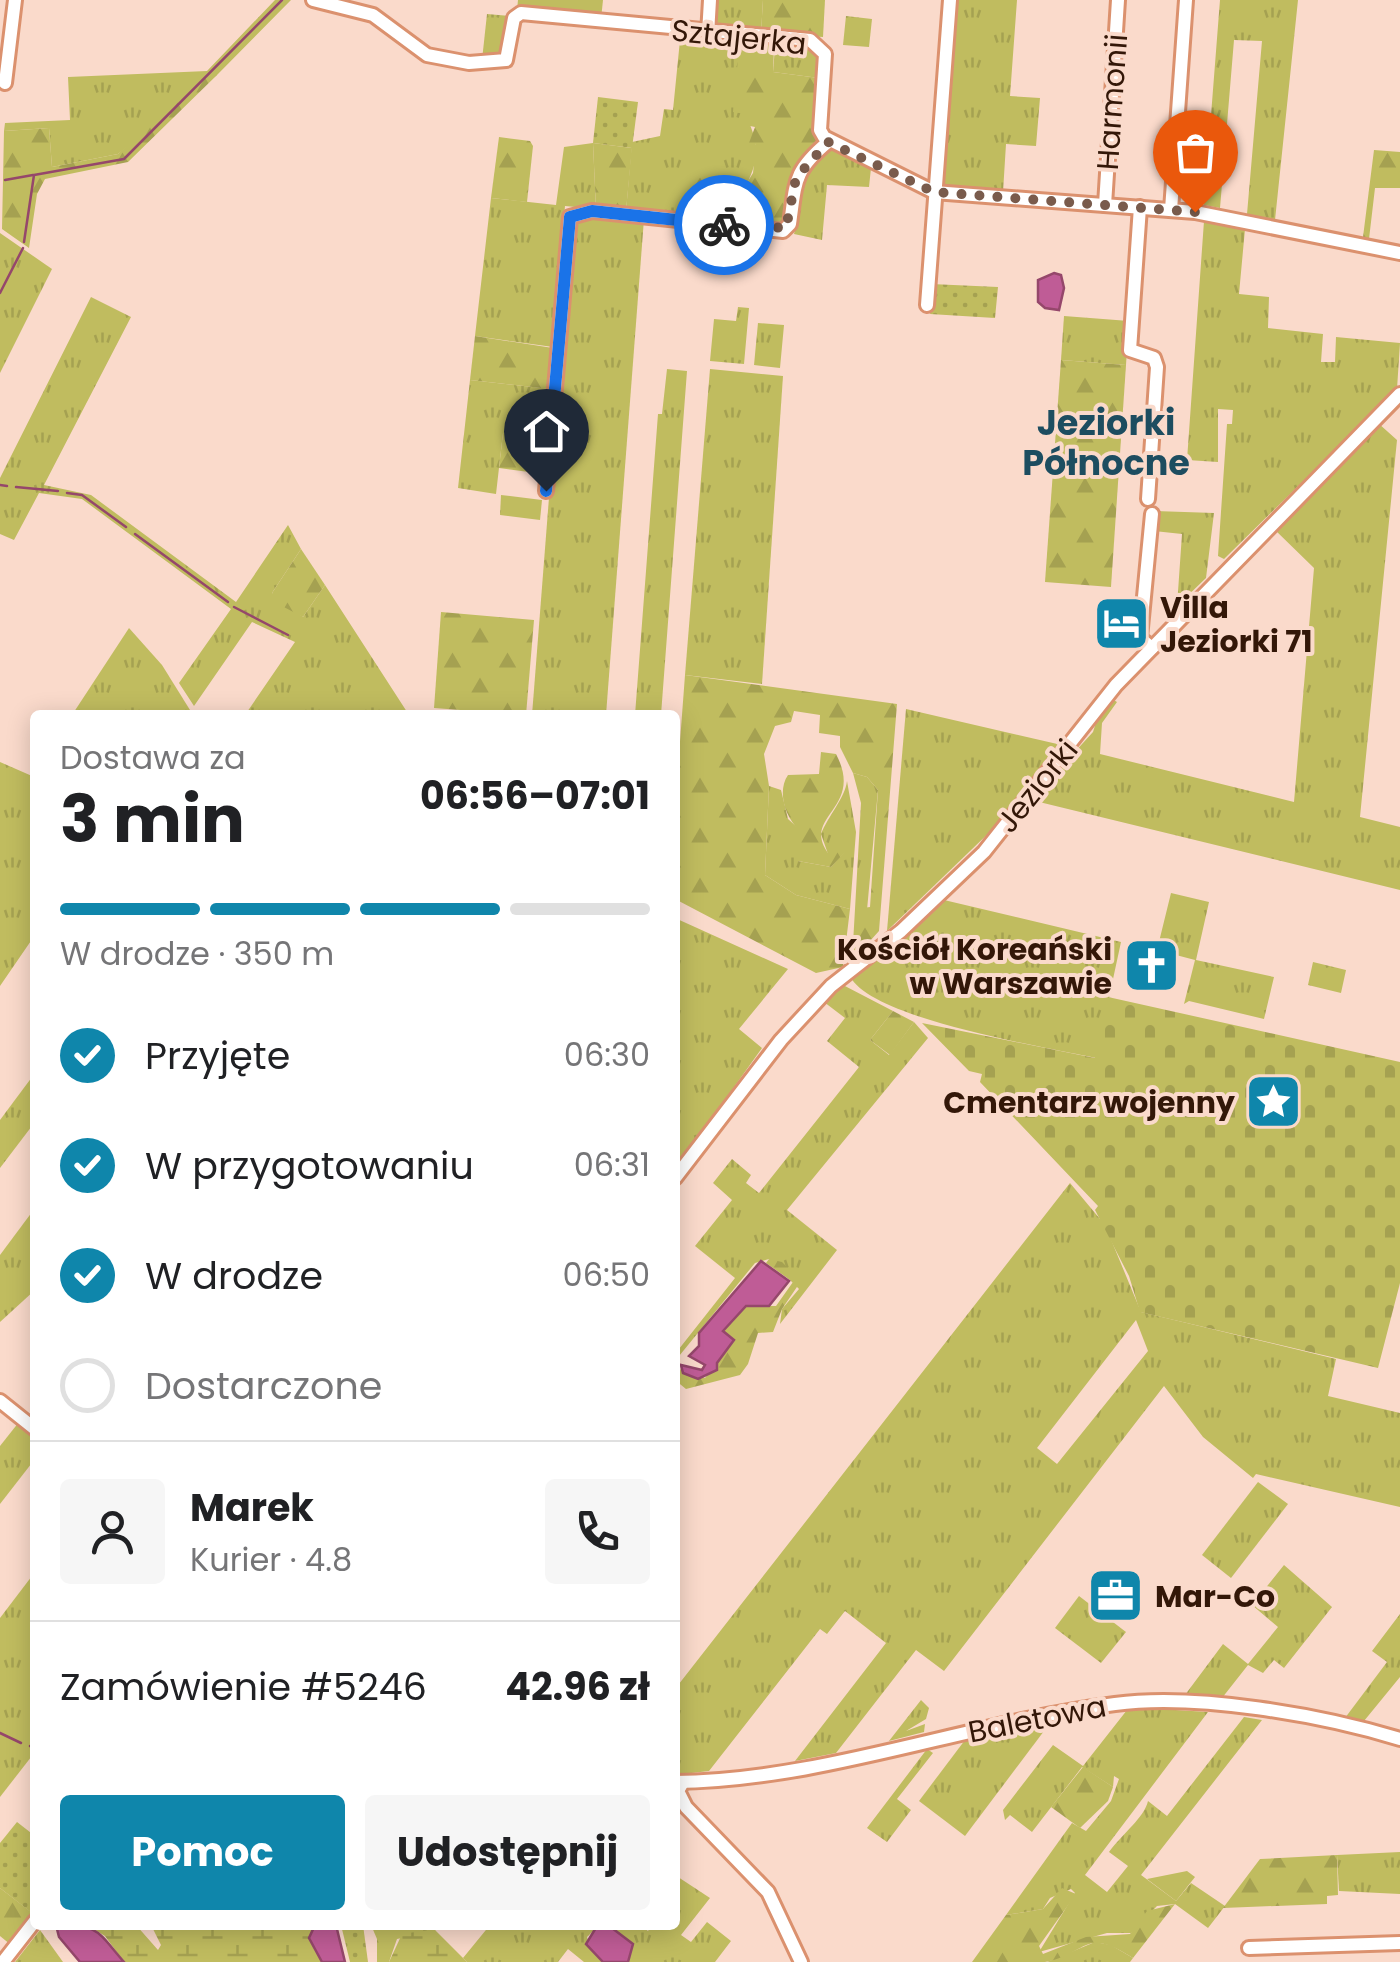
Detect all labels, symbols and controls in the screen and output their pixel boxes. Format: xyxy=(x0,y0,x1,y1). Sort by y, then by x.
street label: Sztajerka xyxy=(669,9,809,65)
street label: Harmonii xyxy=(1086,33,1138,171)
pin xyxy=(1153,110,1238,213)
icon: bag xyxy=(1168,125,1223,180)
courier xyxy=(674,175,774,275)
icon: bike xyxy=(697,198,752,253)
pin xyxy=(504,389,589,492)
district label: Jeziorki Północne xyxy=(1022,398,1190,487)
icon: home xyxy=(519,404,574,459)
place label: Villa Jeziorki 71 xyxy=(1160,586,1313,663)
hotel icon: Villa Jeziorki 71 xyxy=(1091,594,1151,654)
street label: Jeziorki xyxy=(986,730,1088,842)
text: Dostawa za xyxy=(60,735,246,780)
text: 06:56–07:01 xyxy=(420,769,650,822)
text: 3 min xyxy=(60,774,245,865)
place label: Kościół Koreański w Warszawie xyxy=(837,928,1112,1005)
text: W drodze · 350 m xyxy=(60,931,334,976)
church icon: Kościół Koreański w Warszawie xyxy=(1121,936,1181,996)
icon: check xyxy=(60,1028,115,1083)
text: Przyjęte xyxy=(145,1029,290,1082)
text: 06:30 xyxy=(564,1032,650,1077)
place icon: Cmentarz wojenny xyxy=(1244,1072,1304,1132)
place label: Cmentarz wojenny xyxy=(943,1081,1235,1124)
icon: check xyxy=(60,1138,115,1193)
text: W przygotowaniu xyxy=(145,1139,474,1192)
text: 06:31 xyxy=(574,1142,650,1187)
icon: check xyxy=(60,1248,115,1303)
text: W drodze xyxy=(145,1249,323,1302)
text: 06:50 xyxy=(563,1252,650,1297)
text: Dostarczone xyxy=(145,1359,382,1412)
button: person xyxy=(60,1479,165,1584)
button: phone xyxy=(545,1479,650,1584)
text: Marek xyxy=(190,1481,314,1534)
text: Kurier · 4.8 xyxy=(190,1537,352,1582)
office icon: Mar-Co xyxy=(1086,1566,1146,1626)
place label: Mar-Co xyxy=(1155,1575,1275,1618)
text: Zamówienie #5246 xyxy=(60,1660,427,1713)
text: 42.96 zł xyxy=(505,1660,650,1713)
street label: Baletowa xyxy=(964,1685,1110,1753)
button: Pomoc xyxy=(60,1795,345,1910)
button: Udostępnij xyxy=(365,1795,650,1910)

